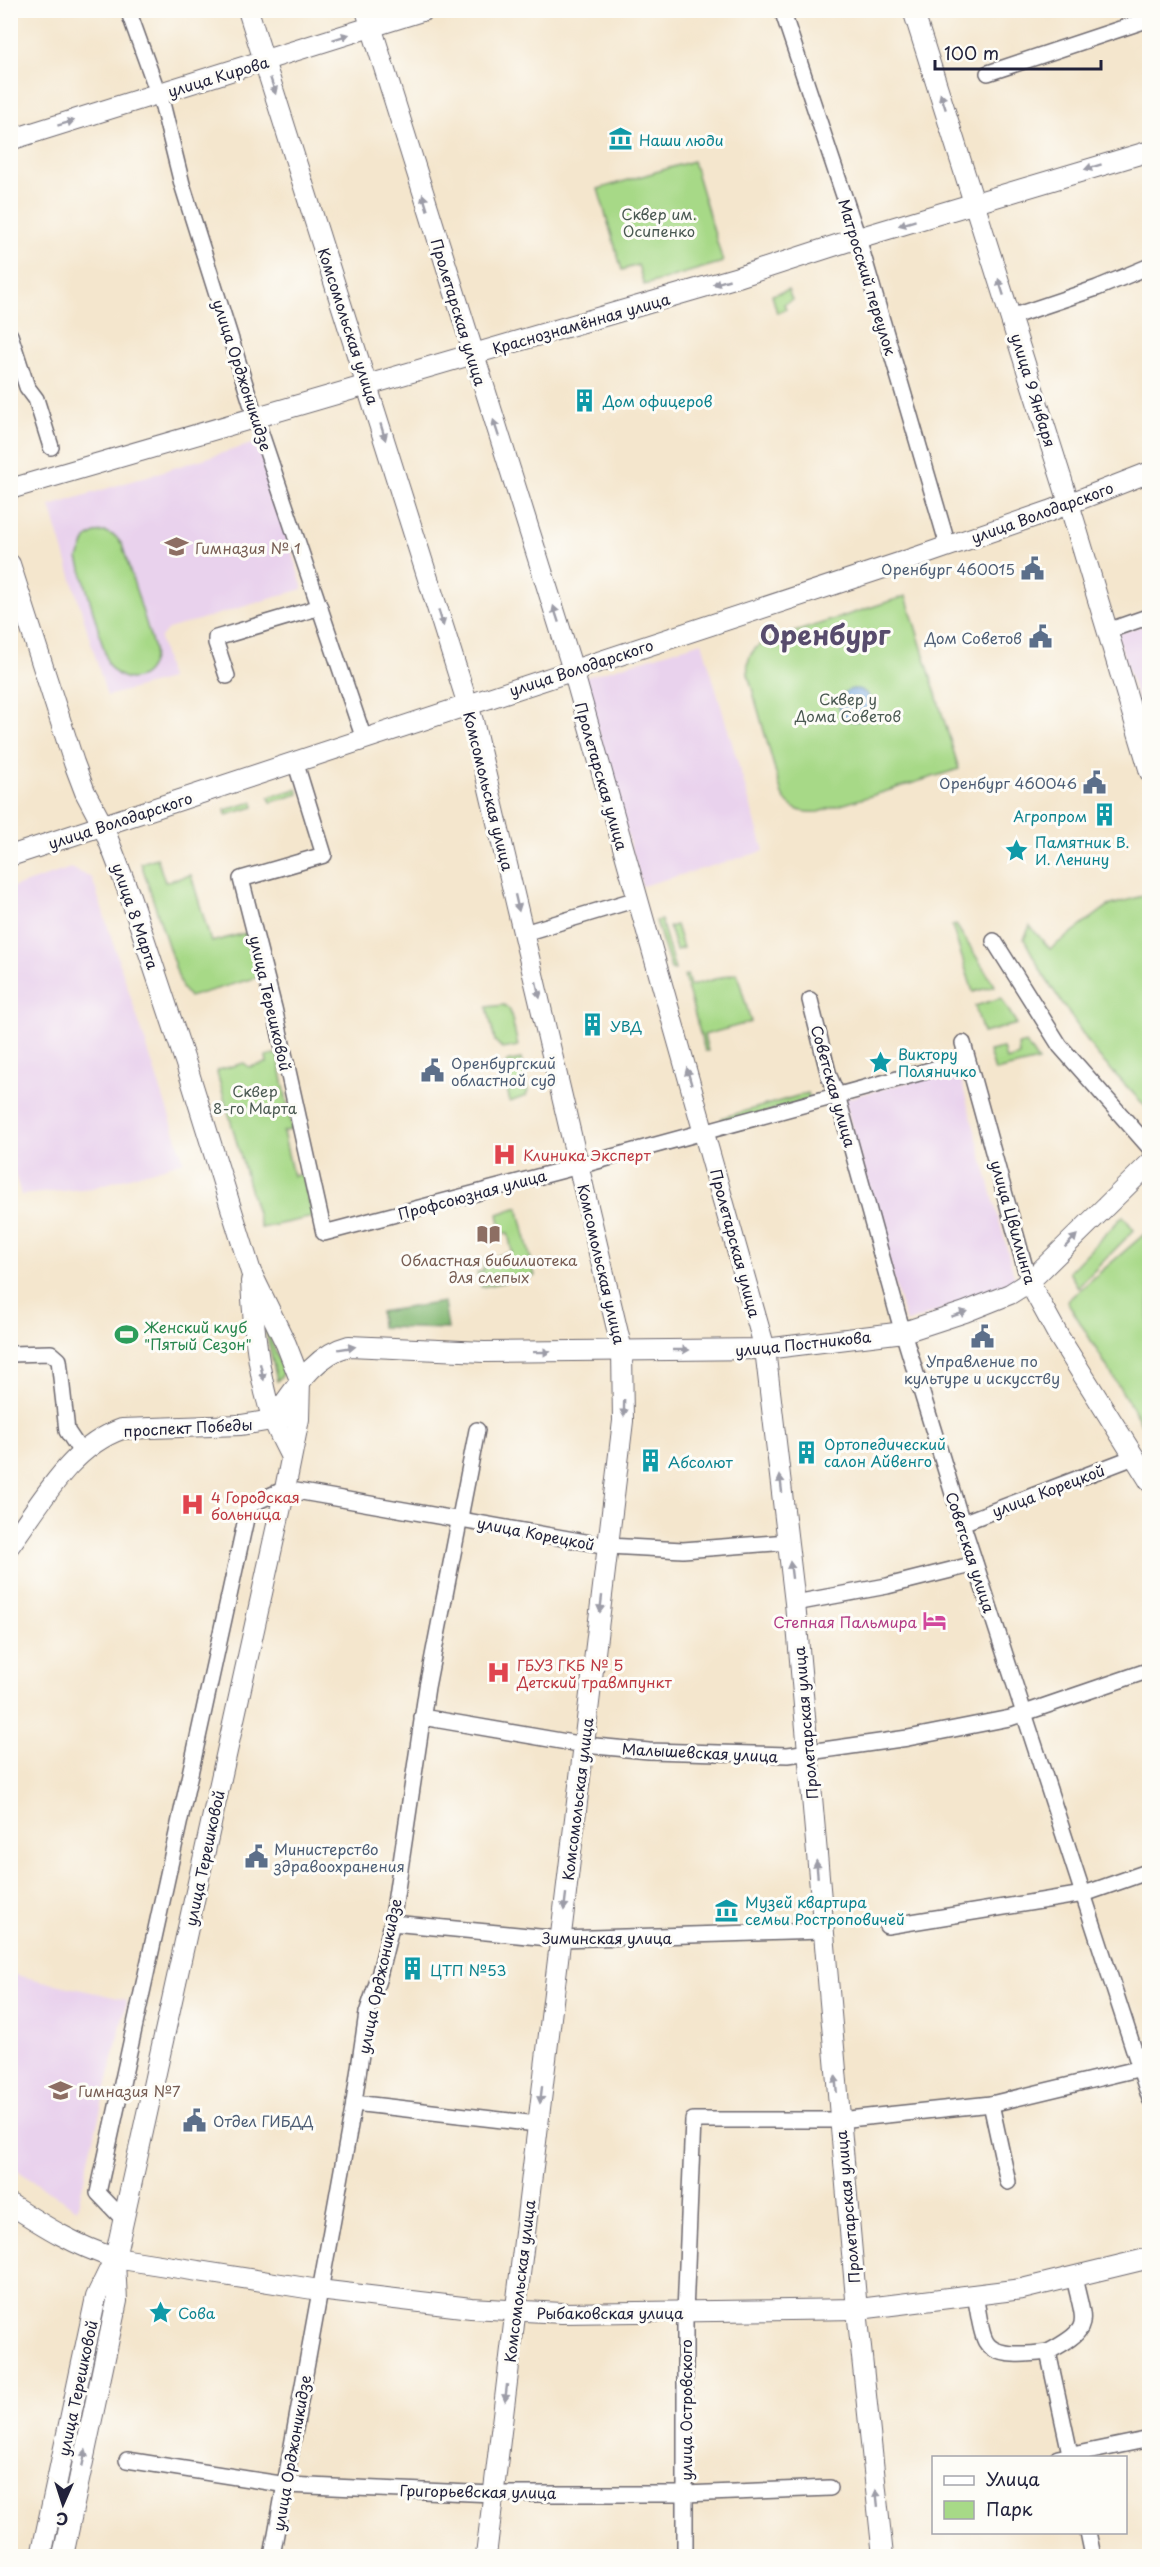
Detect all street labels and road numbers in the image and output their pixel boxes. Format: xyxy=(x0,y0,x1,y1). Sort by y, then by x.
street label: улица Кирова xyxy=(165,50,272,102)
street label: Матросский переулок xyxy=(833,196,903,358)
street label: Пролетарская улица xyxy=(426,235,493,389)
street label: Комсомольская улица xyxy=(313,245,385,408)
street label: Краснознамённая улица xyxy=(490,286,673,359)
street label: улица Орджоникидзе xyxy=(208,296,278,454)
street label: улица 9 Января xyxy=(1006,330,1062,450)
street label: улица Володарского xyxy=(967,475,1117,549)
street label: улица Володарского xyxy=(506,633,656,701)
street label: Пролетарская улица xyxy=(570,699,634,853)
street label: Комсомольская улица xyxy=(458,709,520,874)
street label: улица Володарского xyxy=(45,786,195,854)
street label: улица 8 Марта xyxy=(107,860,165,973)
street label: улица Терешковой xyxy=(244,933,298,1073)
street label: Советская улица xyxy=(806,1022,863,1150)
street label: улица Цвиллинга xyxy=(985,1157,1043,1287)
street label: Профсоюзная улица xyxy=(395,1163,550,1225)
street label: Пролетарская улица xyxy=(705,1166,767,1320)
street label: Комсомольская улица xyxy=(572,1182,632,1347)
street label: улица Постникова xyxy=(734,1324,873,1362)
street label: проспект Победы xyxy=(123,1412,253,1442)
street label: улица Корецкой xyxy=(988,1458,1108,1522)
street label: Советская улица xyxy=(941,1489,1002,1616)
street label: улица Корецкой xyxy=(475,1510,597,1556)
street label: Пролетарская улица xyxy=(787,1645,823,1800)
street label: Комсомольская улица xyxy=(556,1716,598,1882)
street label: Малышевская улица xyxy=(621,1736,779,1768)
street label: улица Терешковой xyxy=(178,1788,230,1928)
street label: улица Орджоникидзе xyxy=(351,1896,407,2056)
street label: Зиминская улица xyxy=(542,1926,673,1949)
street label: Пролетарская улица xyxy=(829,2129,865,2284)
street label: Комсомольская улица xyxy=(498,2198,540,2364)
street label: Рыбаковская улица xyxy=(537,2301,684,2324)
street label: улица Терешковой xyxy=(51,2318,103,2458)
street label: улица Островского xyxy=(674,2339,697,2481)
street label: улица Орджоникидзе xyxy=(266,2373,316,2533)
street label: Григорьевская улица xyxy=(399,2478,557,2504)

